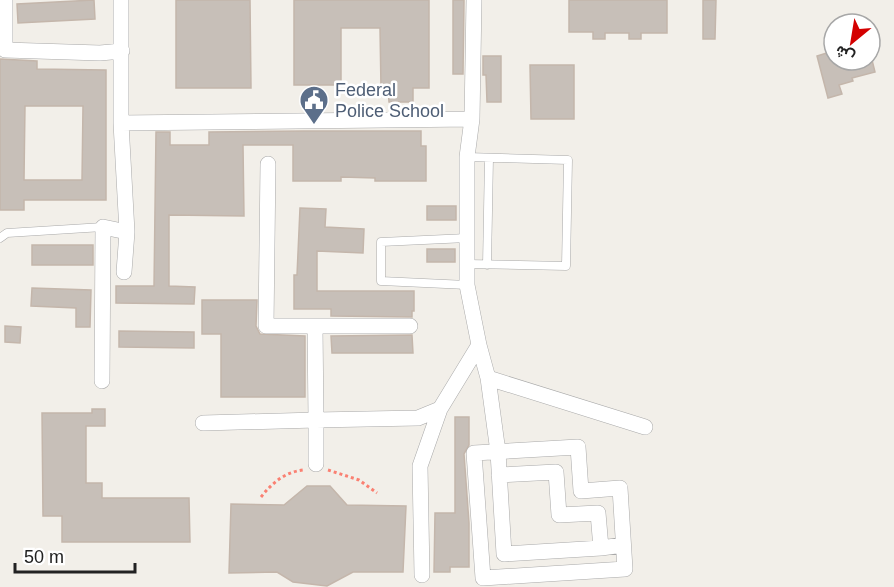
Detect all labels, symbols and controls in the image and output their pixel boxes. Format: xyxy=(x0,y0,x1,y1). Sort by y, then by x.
north arrow xyxy=(822,12,882,72)
text: ش xyxy=(832,42,858,67)
place label: Federal Police School xyxy=(335,80,444,121)
public building icon: Federal Police School xyxy=(298,84,330,126)
scale bar xyxy=(15,536,135,574)
text: 50 m xyxy=(24,547,64,567)

